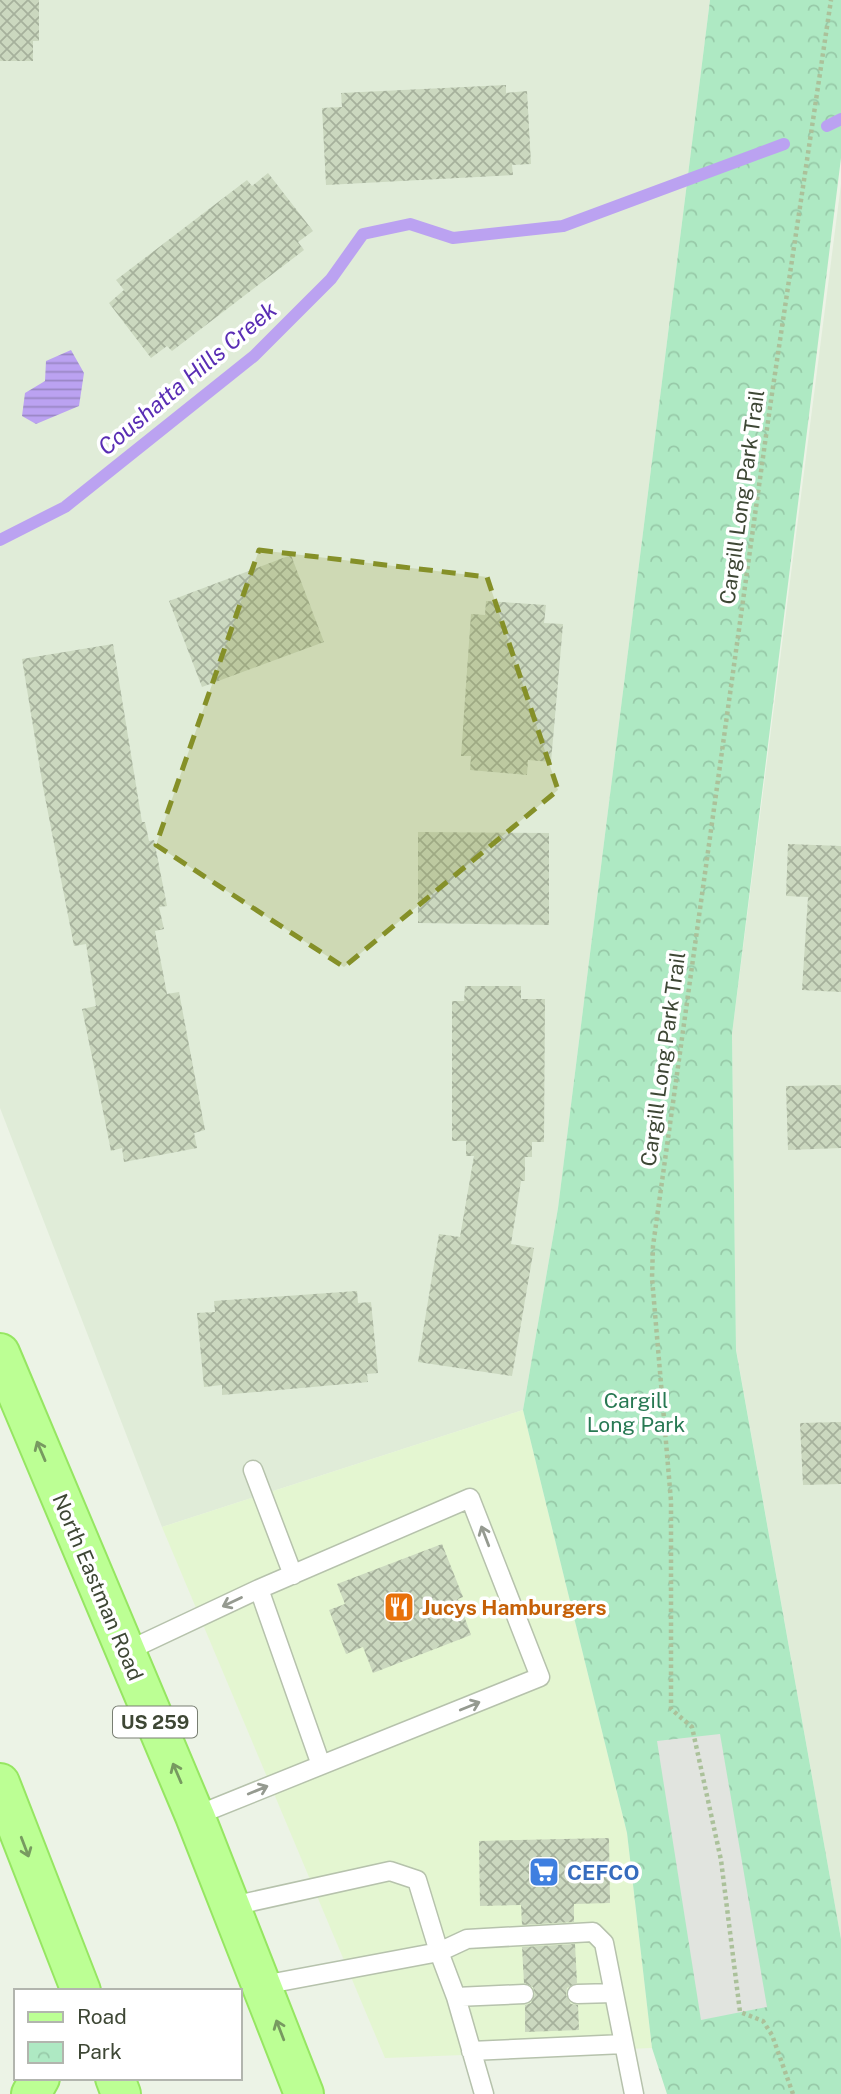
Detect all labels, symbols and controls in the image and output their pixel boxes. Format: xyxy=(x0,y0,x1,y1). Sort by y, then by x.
water label: Coushatta Hills Creek xyxy=(92,295,282,460)
street label: Cargill Long Park Trail xyxy=(715,388,769,606)
street label: Cargill Long Park Trail xyxy=(636,950,690,1168)
park label: Cargill Long Park xyxy=(587,1388,686,1437)
one-way arrow xyxy=(34,1441,47,1462)
street label: North Eastman Road xyxy=(47,1490,149,1684)
one-way arrow xyxy=(477,1526,490,1548)
restaurant icon: Jucys Hamburgers xyxy=(382,1590,416,1624)
one-way arrow xyxy=(222,1595,243,1609)
place label: Jucys Hamburgers xyxy=(422,1595,607,1620)
one-way arrow xyxy=(458,1698,480,1711)
road number: US 259 xyxy=(113,1706,197,1738)
one-way arrow xyxy=(170,1763,183,1785)
one-way arrow xyxy=(247,1783,269,1796)
one-way arrow xyxy=(19,1835,32,1857)
supermarket icon: CEFCO xyxy=(527,1855,561,1889)
place label: CEFCO xyxy=(567,1860,639,1885)
legend xyxy=(14,1989,242,2080)
text: Road xyxy=(77,2004,127,2029)
one-way arrow xyxy=(273,2020,285,2042)
text: Park xyxy=(77,2039,122,2064)

